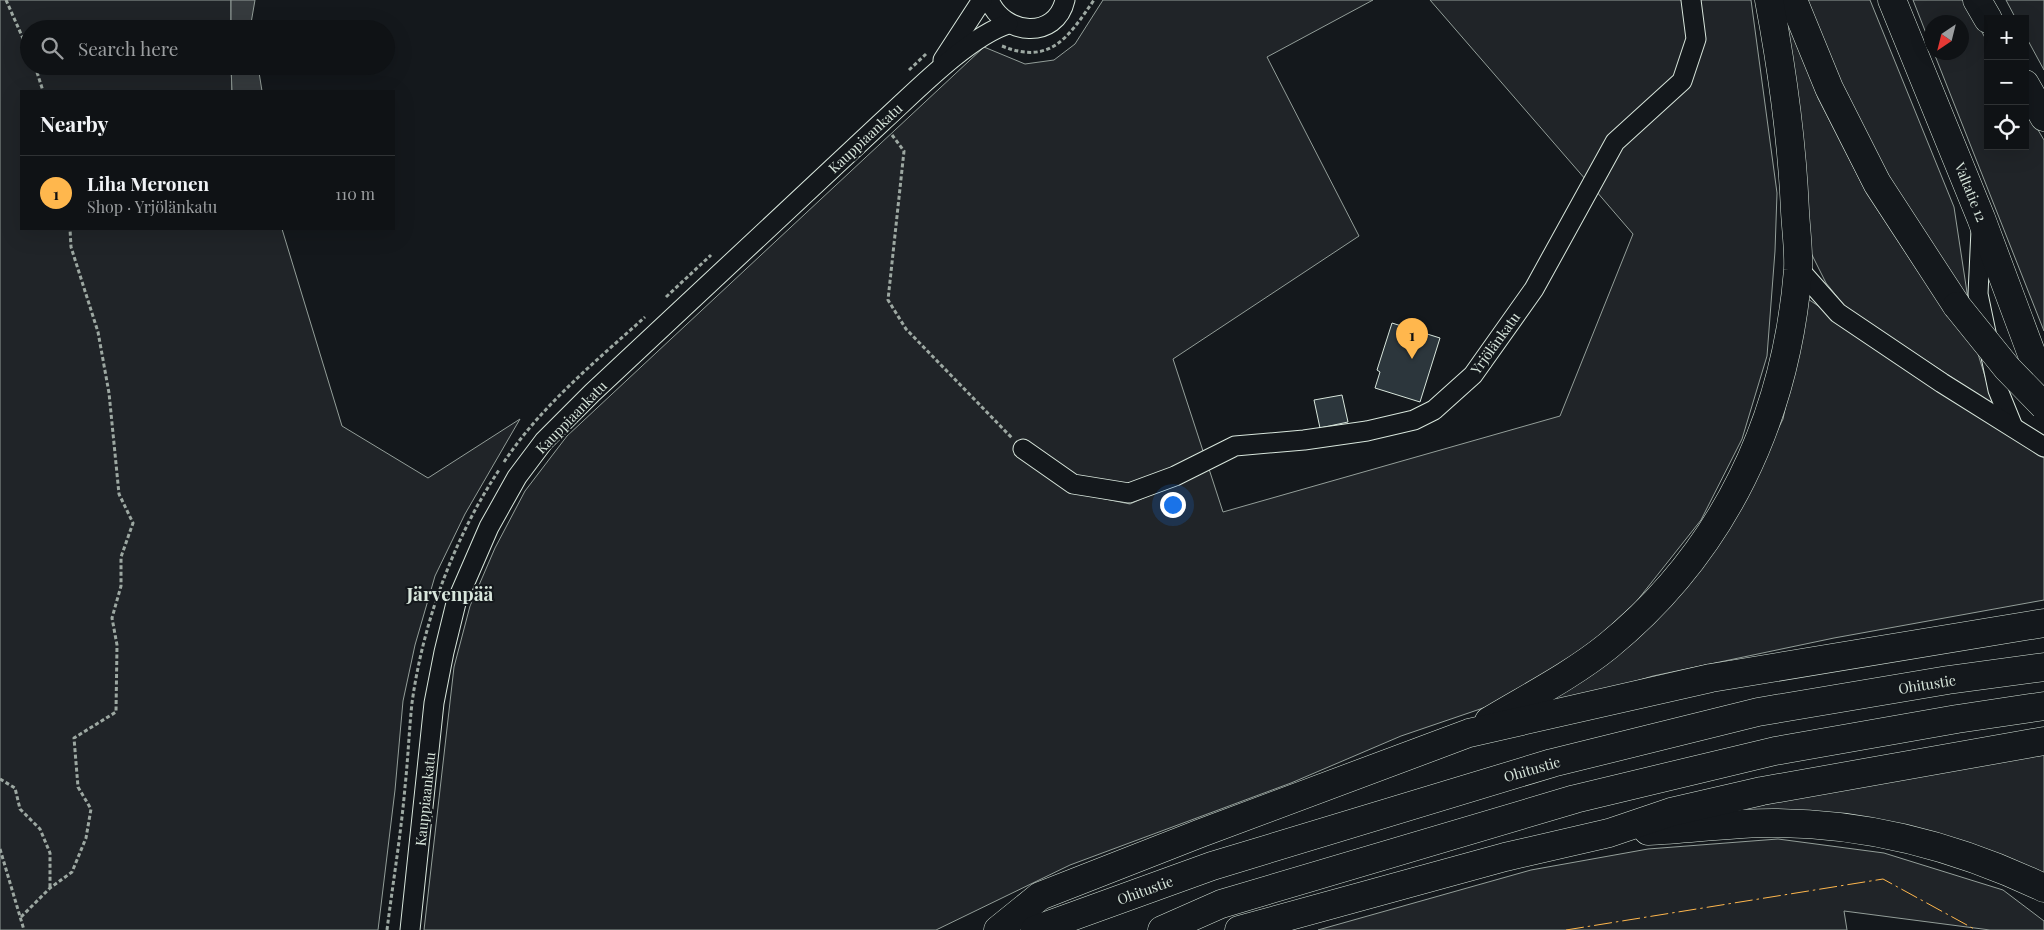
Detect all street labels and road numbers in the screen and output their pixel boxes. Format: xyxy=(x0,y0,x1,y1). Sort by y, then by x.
street label: Kauppiaankatu xyxy=(824,99,906,177)
street label: Valtatie 12 xyxy=(1950,159,1992,225)
street label: Yrjölänkatu xyxy=(1465,308,1524,379)
street label: Kauppiaankatu xyxy=(531,376,611,458)
street label: Ohitustie xyxy=(1897,670,1957,698)
street label: Kauppiaankatu xyxy=(411,751,439,847)
street label: Ohitustie xyxy=(1501,752,1563,786)
street label: Ohitustie xyxy=(1114,871,1176,909)

